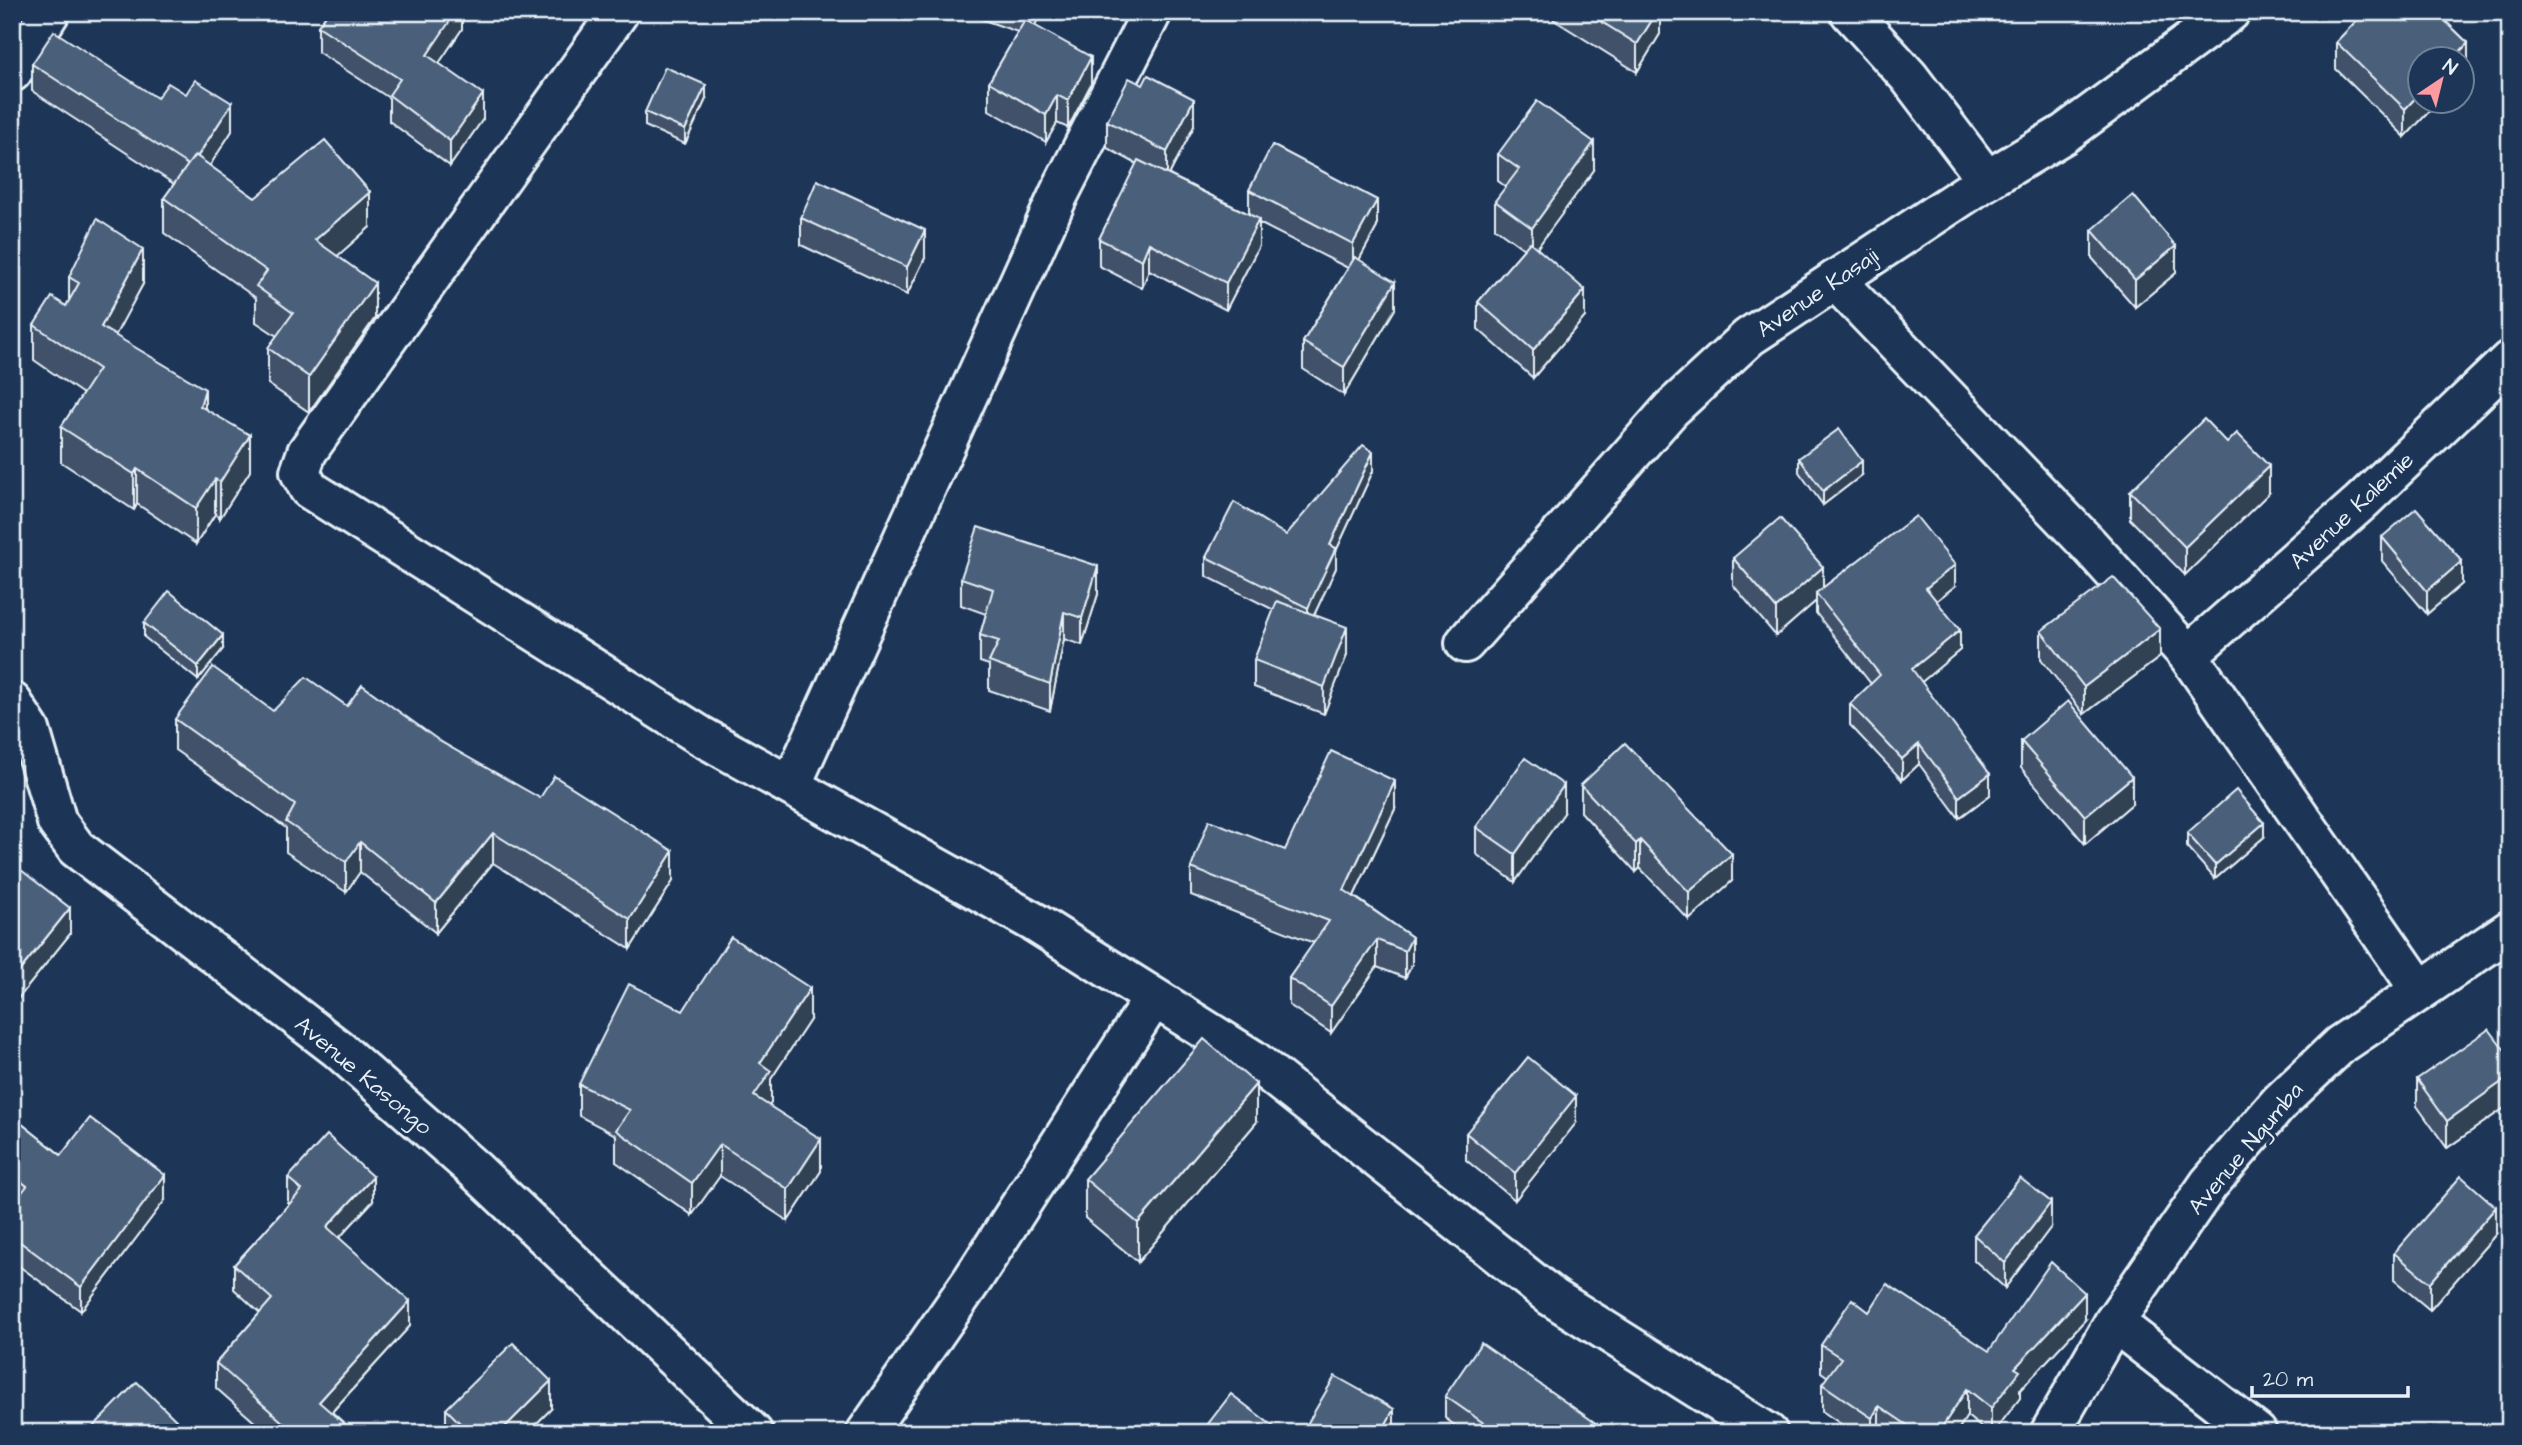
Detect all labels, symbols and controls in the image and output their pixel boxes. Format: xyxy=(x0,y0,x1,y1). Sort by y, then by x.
north arrow xyxy=(2406,46,2476,116)
text: N xyxy=(2437,53,2463,82)
street label: Avenue Kasaji xyxy=(1750,240,1885,345)
street label: Avenue Kalemie xyxy=(2282,445,2421,577)
street label: Avenue Kasongo xyxy=(287,1009,439,1144)
street label: Avenue Ngumba xyxy=(2181,1075,2312,1223)
scale bar xyxy=(2252,1354,2408,1398)
text: 20 m xyxy=(2263,1365,2314,1394)

